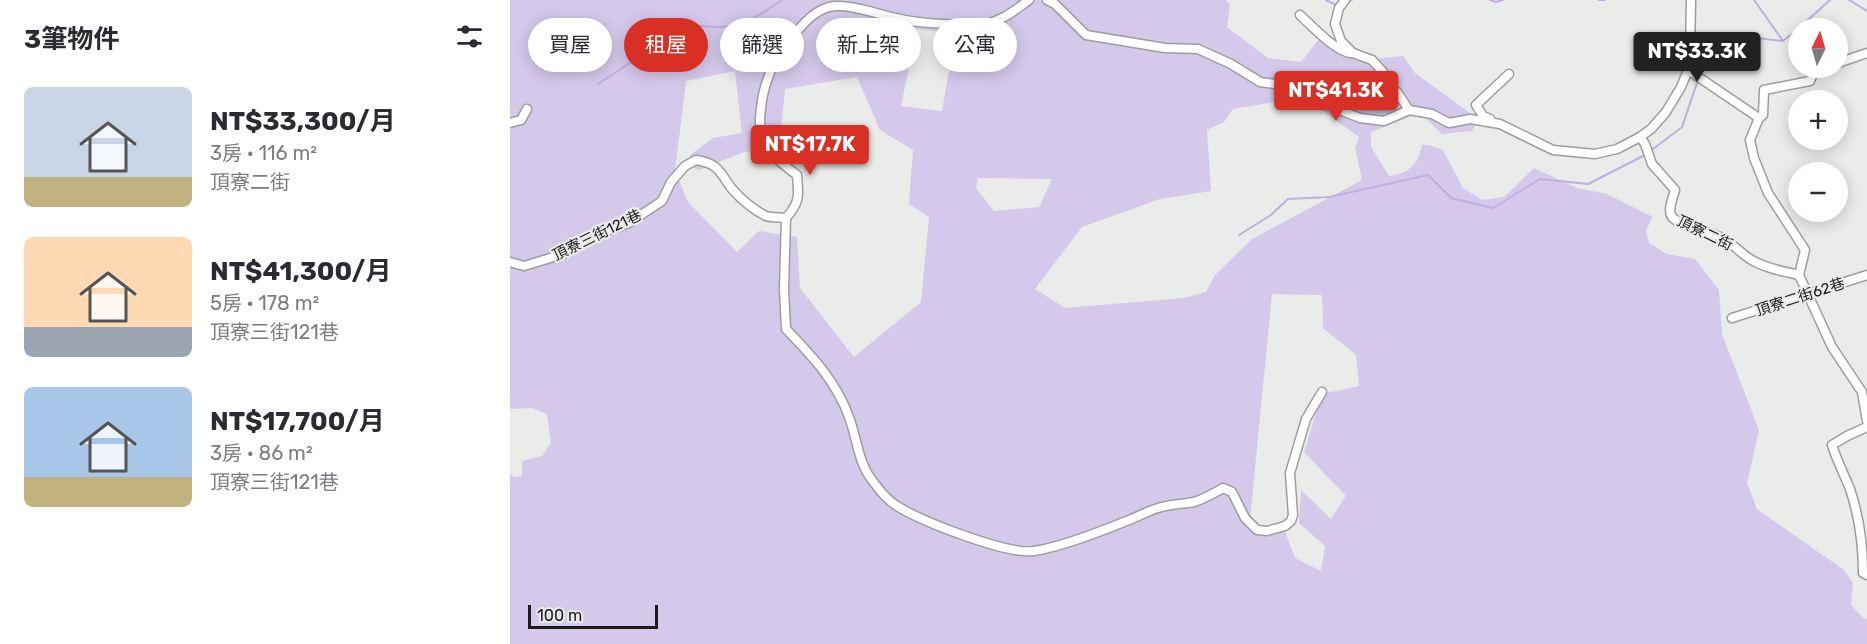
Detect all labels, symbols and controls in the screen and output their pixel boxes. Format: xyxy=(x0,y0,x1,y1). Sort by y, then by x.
chip: 買屋 xyxy=(528,18,612,72)
chip: 租屋 xyxy=(624,18,708,72)
chip: 篩選 xyxy=(720,18,804,72)
chip: 新上架 xyxy=(816,18,921,72)
chip: 公寓 xyxy=(933,18,1017,72)
north arrow xyxy=(1788,18,1848,78)
map controls xyxy=(1788,18,1848,222)
icon: filters xyxy=(453,20,486,53)
text: 3筆物件 xyxy=(24,24,119,55)
pin: NT$33.3K xyxy=(1635,32,1759,83)
text: NT$33.3K xyxy=(1648,39,1746,63)
pin: NT$41.3K xyxy=(1274,71,1398,122)
text: NT$41.3K xyxy=(1288,78,1384,102)
button: + xyxy=(1788,90,1848,150)
text: NT$33,300/月 xyxy=(210,106,396,137)
icon: home xyxy=(72,111,144,183)
pin: NT$17.7K xyxy=(748,125,872,176)
text: NT$17.7K xyxy=(765,132,855,156)
text: 3房 · 116 m² xyxy=(210,141,317,165)
button: − xyxy=(1788,162,1848,222)
text: 頂寮二街 xyxy=(210,170,290,194)
street label: 頂寮三街121巷 xyxy=(550,206,644,264)
street label: 頂寮二街 xyxy=(1674,212,1736,254)
text: NT$41,300/月 xyxy=(210,256,391,287)
icon: home xyxy=(72,261,144,333)
street label: 頂寮二街62巷 xyxy=(1753,274,1847,320)
text: 5房 · 178 m² xyxy=(210,291,319,315)
text: 頂寮三街121巷 xyxy=(210,320,339,344)
text: NT$17,700/月 xyxy=(210,406,385,437)
icon: home xyxy=(72,411,144,483)
text: 3房 · 86 m² xyxy=(210,441,313,465)
text: 頂寮三街121巷 xyxy=(210,470,339,494)
scale bar xyxy=(528,602,658,630)
text: 100 m xyxy=(537,606,582,625)

